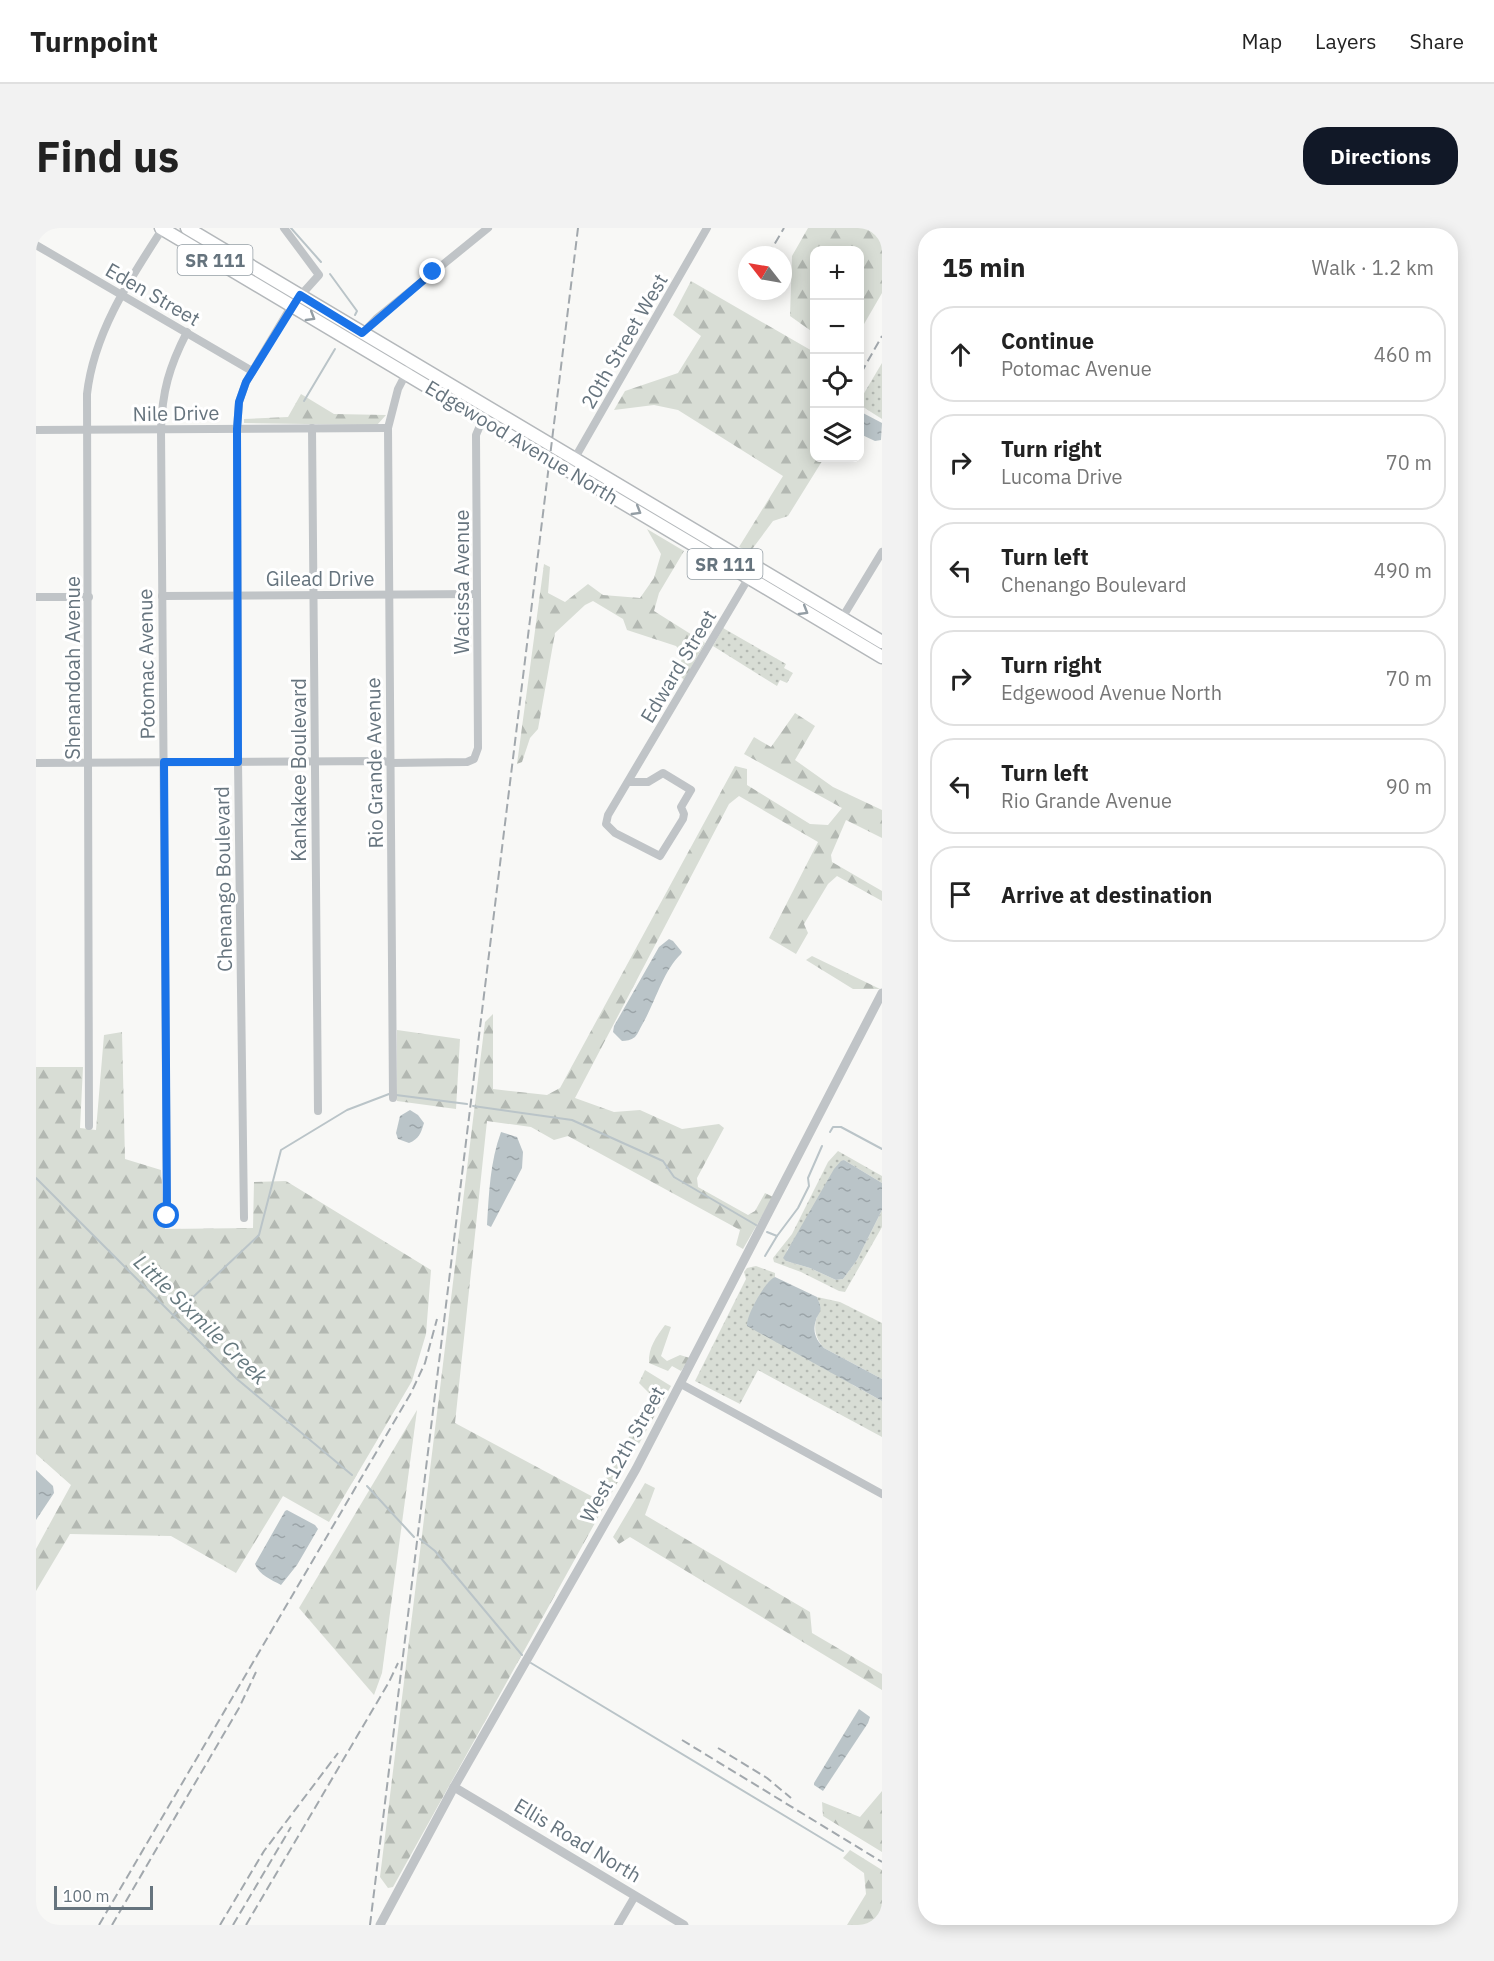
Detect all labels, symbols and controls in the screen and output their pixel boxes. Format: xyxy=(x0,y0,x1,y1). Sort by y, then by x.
text: Turnpoint xyxy=(30,23,158,60)
text: Map xyxy=(1242,27,1282,55)
text: Layers xyxy=(1315,27,1377,55)
text: Share xyxy=(1410,27,1464,55)
button: Directions xyxy=(1303,127,1458,185)
text: Find us xyxy=(36,129,179,184)
road number: SR 111 xyxy=(178,245,252,275)
north arrow xyxy=(738,246,792,300)
map controls xyxy=(810,246,864,462)
button: + xyxy=(810,246,864,300)
text: 15 min xyxy=(942,250,1026,284)
text: Walk · 1.2 km xyxy=(1312,254,1434,281)
street label: Eden Street xyxy=(101,256,205,332)
route end xyxy=(419,258,445,284)
street label: 20th Street West xyxy=(574,269,674,413)
button: − xyxy=(810,300,864,354)
one-way arrow xyxy=(305,310,315,321)
text: Continue xyxy=(1001,326,1094,355)
icon: ahead xyxy=(944,338,977,371)
text: 460 m xyxy=(1374,341,1432,368)
button: locate xyxy=(810,354,864,408)
text: Potomac Avenue xyxy=(1001,355,1152,382)
street label: Edgewood Avenue North xyxy=(420,374,624,510)
street label: Nile Drive xyxy=(132,399,220,427)
button: layers xyxy=(810,408,864,462)
text: Turn right xyxy=(1001,434,1102,463)
icon: right xyxy=(944,446,977,479)
text: 70 m xyxy=(1386,449,1432,476)
text: Lucoma Drive xyxy=(1001,463,1123,490)
one-way arrow xyxy=(631,504,641,516)
street label: Wacissa Avenue xyxy=(448,510,475,654)
text: Turn left xyxy=(1001,542,1089,571)
road number: SR 111 xyxy=(688,549,762,579)
icon: left xyxy=(944,554,977,587)
text: 490 m xyxy=(1374,557,1432,584)
street label: Gilead Drive xyxy=(266,565,374,592)
text: Chenango Boulevard xyxy=(1001,571,1187,598)
street label: Shenandoah Avenue xyxy=(59,576,86,760)
street label: Potomac Avenue xyxy=(131,588,161,740)
street label: Edward Street xyxy=(634,604,722,728)
one-way arrow xyxy=(798,604,808,615)
text: Turn right xyxy=(1001,650,1102,679)
icon: right xyxy=(944,662,977,695)
text: 70 m xyxy=(1386,665,1432,692)
street label: Rio Grande Avenue xyxy=(359,677,389,849)
street label: Kankakee Boulevard xyxy=(285,678,312,862)
text: Edgewood Avenue North xyxy=(1001,679,1222,706)
text: Turn left xyxy=(1001,758,1089,787)
icon: left xyxy=(944,770,977,803)
text: 90 m xyxy=(1386,773,1432,800)
street label: Chenango Boulevard xyxy=(208,786,238,972)
text: Rio Grande Avenue xyxy=(1001,787,1172,814)
icon: arrive xyxy=(944,878,977,911)
text: Arrive at destination xyxy=(1001,880,1212,909)
route start xyxy=(153,1202,179,1228)
water label: Little Sixmile Creek xyxy=(128,1248,275,1391)
street label: West 12th Street xyxy=(573,1381,671,1527)
street label: Ellis Road North xyxy=(509,1791,647,1889)
scale bar xyxy=(54,1883,153,1910)
text: 100 m xyxy=(63,1886,110,1906)

